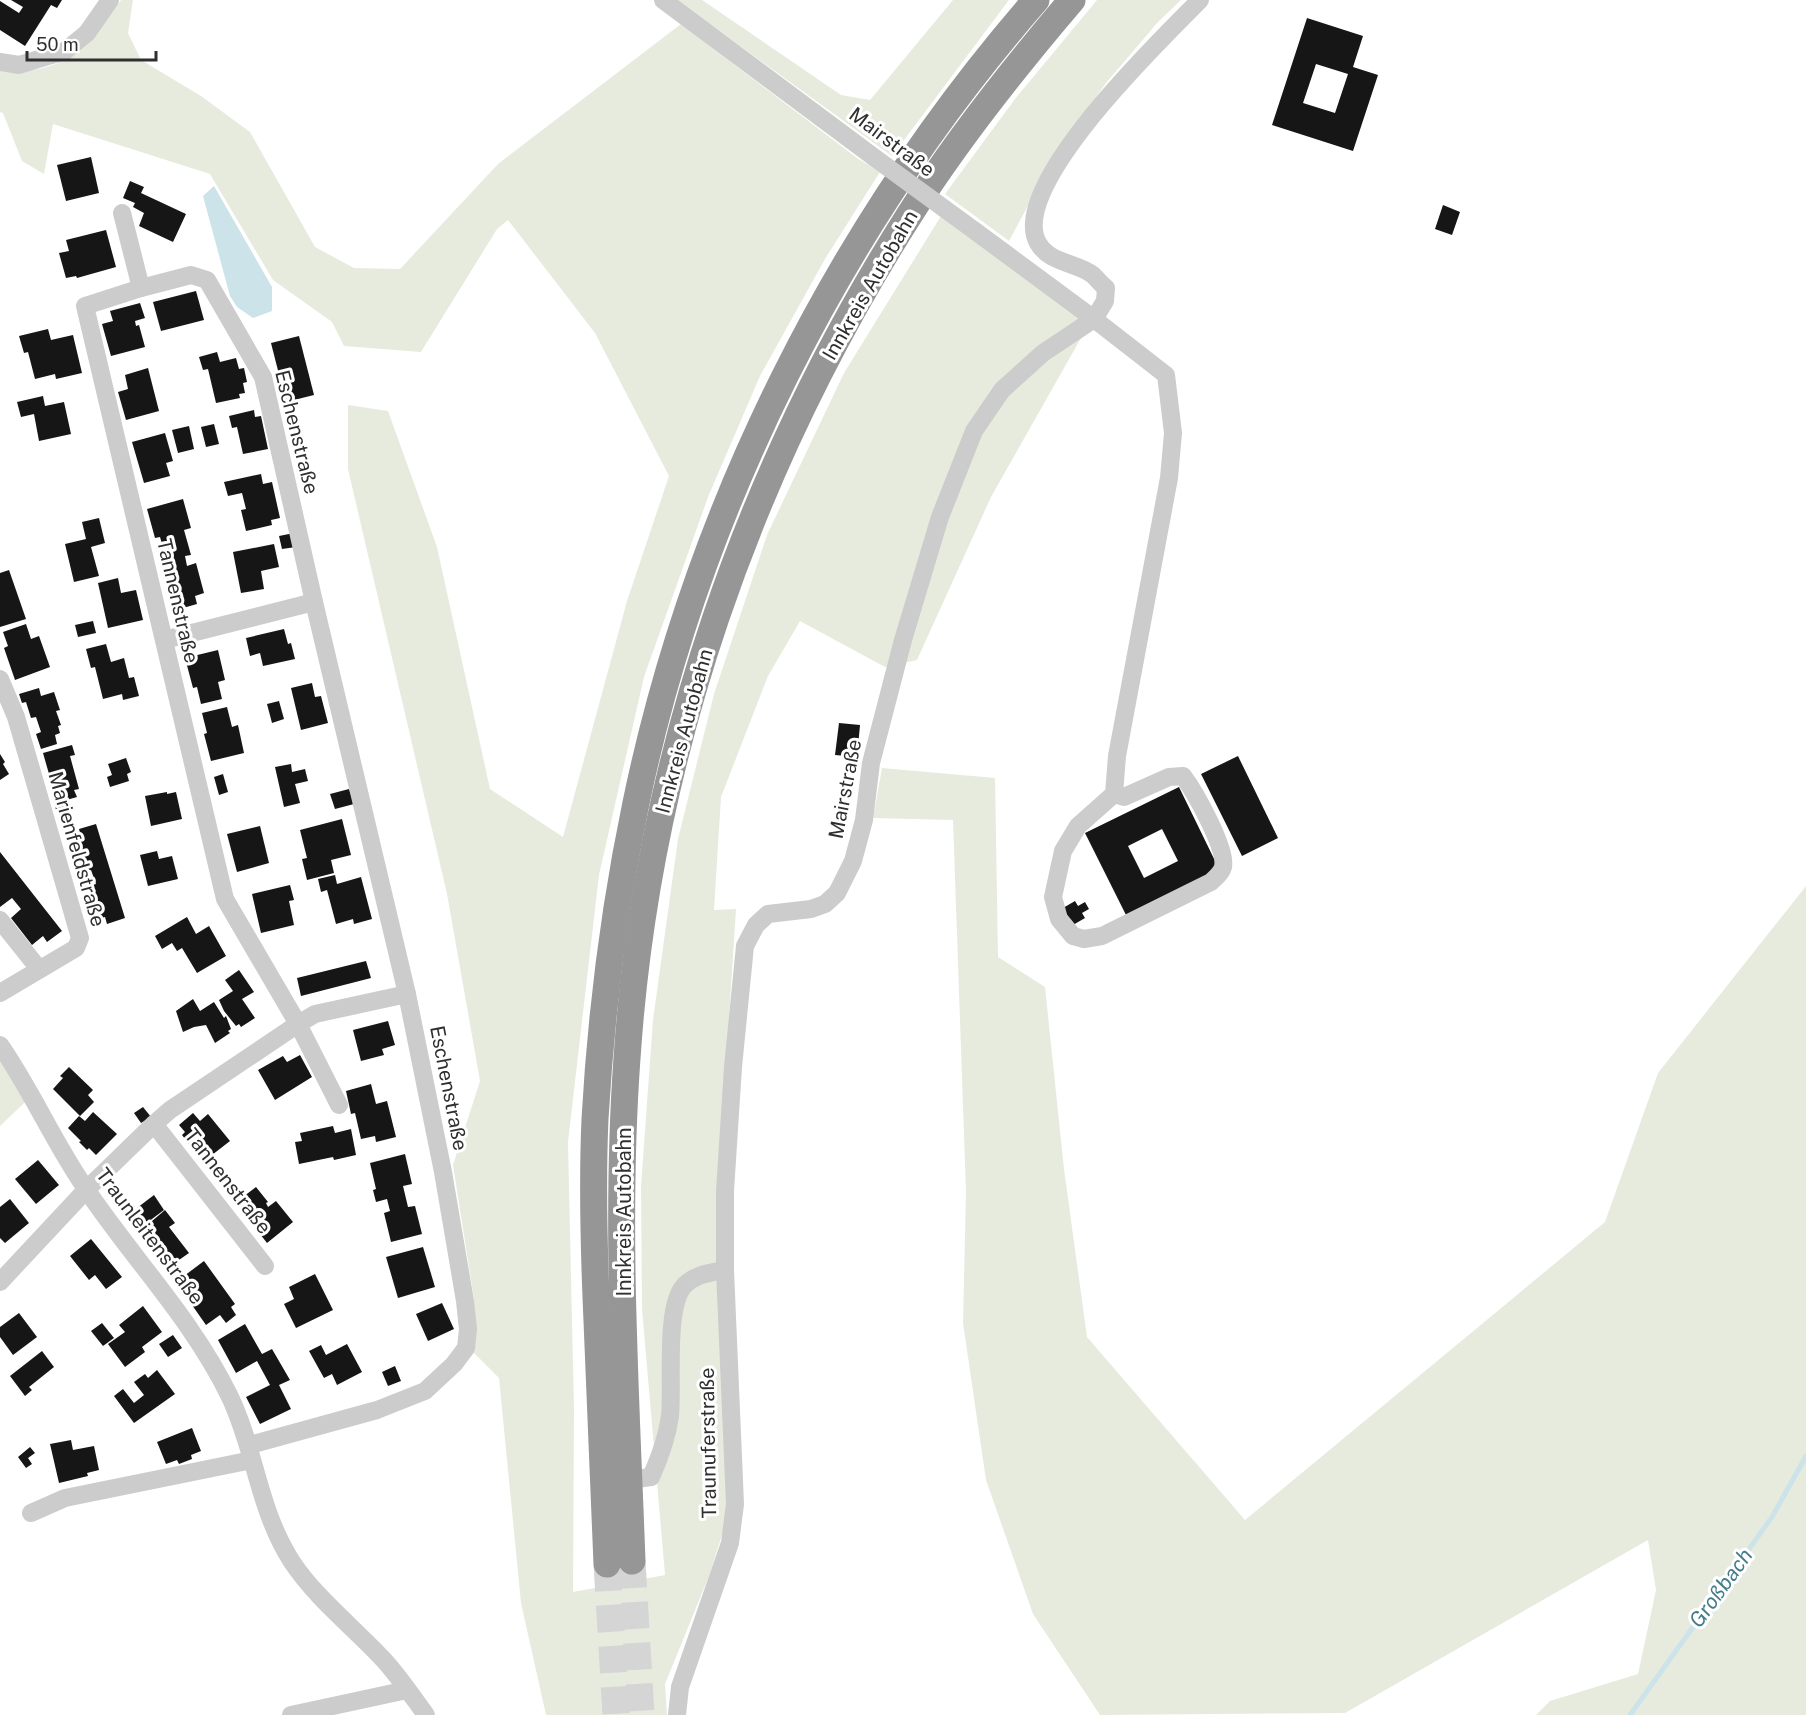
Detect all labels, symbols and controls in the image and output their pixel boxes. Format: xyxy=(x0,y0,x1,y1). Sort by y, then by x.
scale bar xyxy=(27,24,156,62)
text: 50 m xyxy=(36,34,79,55)
street label: Mairstraße xyxy=(845,102,939,182)
street label: Innkreis Autobahn xyxy=(817,206,923,364)
street label: Eschenstraße xyxy=(270,368,324,496)
street label: Tannenstraße xyxy=(152,536,204,666)
street label: Innkreis Autobahn xyxy=(651,646,717,816)
street label: Mairstraße xyxy=(824,737,866,841)
street label: Marienfeldstraße xyxy=(43,769,111,929)
street label: Eschenstraße xyxy=(425,1024,473,1152)
street label: Tannenstraße xyxy=(179,1124,277,1238)
street label: Innkreis Autobahn xyxy=(612,1127,636,1297)
street label: Traunleitenstraße xyxy=(91,1163,209,1309)
street label: Traunuferstraße xyxy=(695,1367,721,1519)
water label: Großbach xyxy=(1684,1543,1758,1632)

